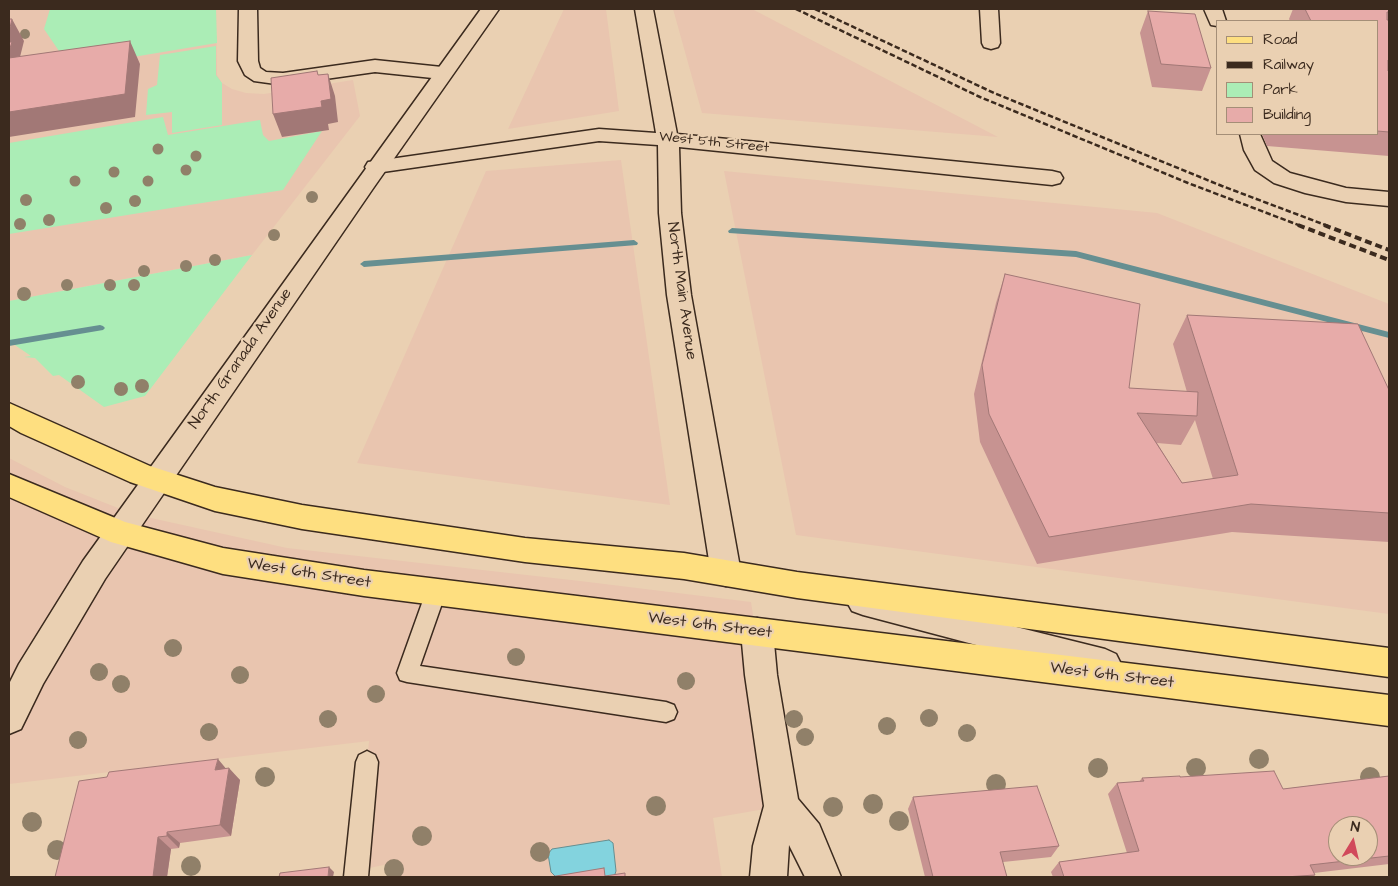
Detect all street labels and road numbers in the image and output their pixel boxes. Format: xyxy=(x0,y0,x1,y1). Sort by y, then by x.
street label: West 5th Street xyxy=(658,129,770,157)
street label: North Main Avenue xyxy=(662,221,700,361)
street label: North Granada Avenue xyxy=(185,285,297,433)
street label: West 6th Street xyxy=(246,555,372,593)
street label: West 6th Street xyxy=(647,609,773,643)
street label: West 6th Street xyxy=(1049,659,1175,693)

